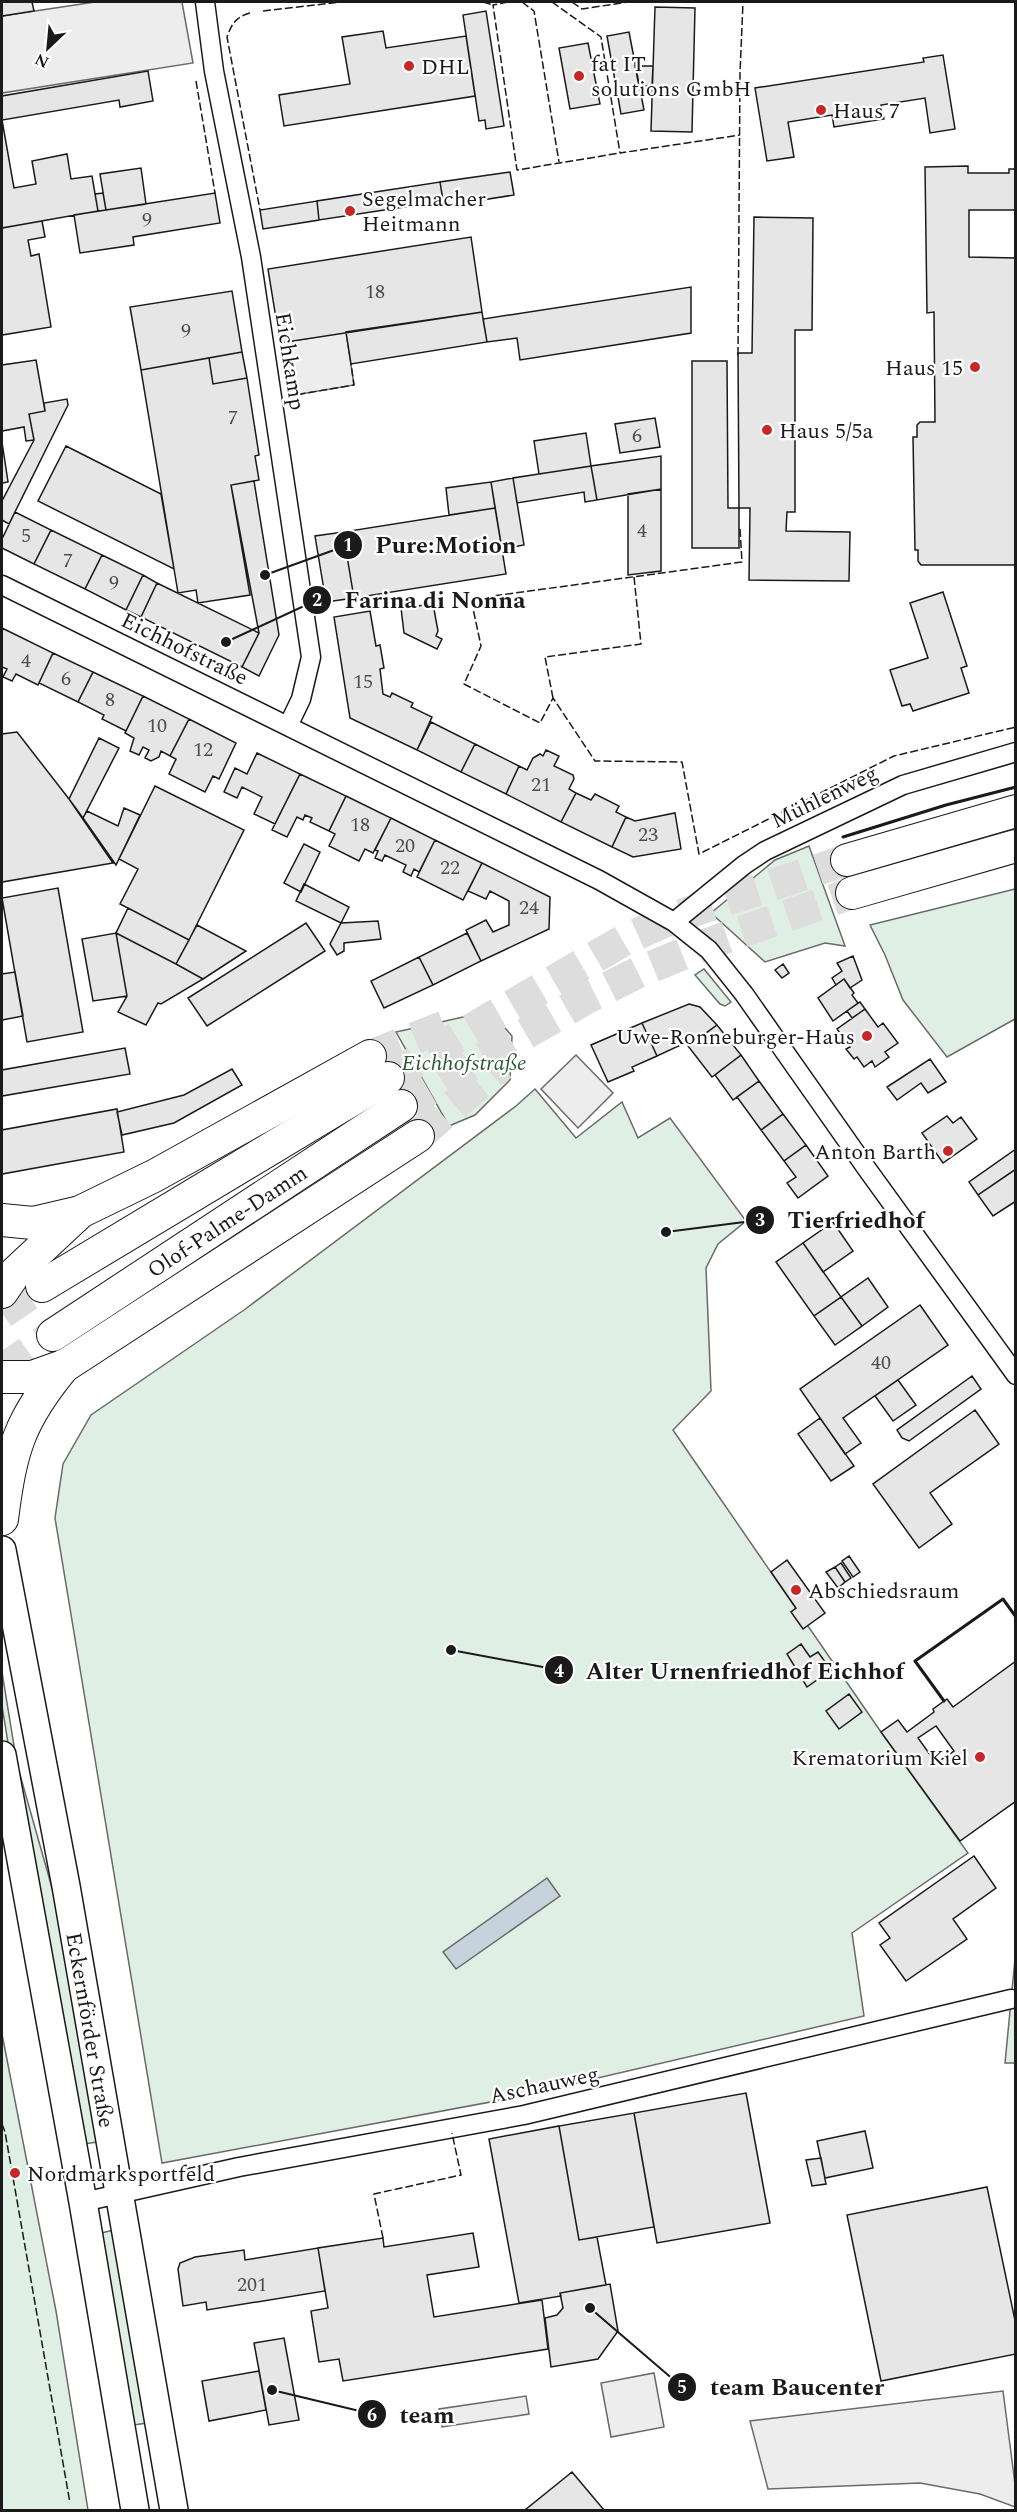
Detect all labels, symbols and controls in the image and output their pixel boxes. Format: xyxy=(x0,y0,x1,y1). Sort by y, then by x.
north arrow xyxy=(18,18,78,78)
text: N xyxy=(31,47,53,74)
place label: fat IT solutions GmbH xyxy=(591,48,751,106)
place label: DHL xyxy=(421,51,470,84)
marker: DHL xyxy=(402,59,416,73)
marker: fat IT solutions GmbH xyxy=(572,69,586,83)
place label: Haus 7 xyxy=(833,95,900,128)
marker: Haus 7 xyxy=(814,103,828,117)
place label: Segelmacher Heitmann xyxy=(362,183,486,241)
marker: Segelmacher Heitmann xyxy=(343,204,357,218)
house number: 9 xyxy=(142,205,152,235)
house number: 18 xyxy=(365,277,385,307)
street label: Eichkamp xyxy=(266,310,314,413)
house number: 9 xyxy=(181,316,191,346)
place label: Haus 15 xyxy=(885,352,963,385)
marker: Haus 15 xyxy=(968,360,982,374)
house number: 7 xyxy=(228,403,238,433)
place label: Haus 5/5a xyxy=(779,415,873,448)
house number: 6 xyxy=(632,421,642,451)
marker: Haus 5/5a xyxy=(760,423,774,437)
house number: 4 xyxy=(637,516,647,546)
house number: 5 xyxy=(21,521,31,551)
callout: Pure:Motion xyxy=(333,524,529,566)
text: Pure:Motion xyxy=(375,528,517,564)
text: 1 xyxy=(343,532,353,559)
house number: 7 xyxy=(63,546,73,576)
house number: 9 xyxy=(109,568,119,598)
callout: Farina di Nonna xyxy=(302,579,537,621)
text: Farina di Nonna xyxy=(344,583,526,619)
text: 2 xyxy=(312,587,322,614)
street label: Eichhofstraße xyxy=(115,604,253,694)
house number: 4 xyxy=(21,646,31,676)
house number: 6 xyxy=(61,664,71,694)
house number: 15 xyxy=(353,667,373,697)
house number: 8 xyxy=(105,685,115,715)
house number: 10 xyxy=(147,711,167,741)
house number: 12 xyxy=(193,735,213,765)
street label: Mühlenweg xyxy=(766,757,884,837)
house number: 21 xyxy=(531,770,551,800)
house number: 18 xyxy=(350,810,370,840)
house number: 23 xyxy=(638,820,658,850)
house number: 20 xyxy=(395,831,415,861)
house number: 22 xyxy=(440,853,460,883)
house number: 24 xyxy=(519,893,539,923)
place label: Uwe-Ronneburger-Haus xyxy=(616,1021,855,1054)
marker: Uwe-Ronneburger-Haus xyxy=(860,1029,874,1043)
park label: Eichhofstraße xyxy=(402,1047,526,1080)
place label: Anton Barth xyxy=(814,1136,936,1169)
marker: Anton Barth xyxy=(941,1144,955,1158)
street label: Olof-Palme-Damm xyxy=(141,1157,314,1287)
callout: Tierfriedhof xyxy=(745,1199,936,1241)
text: Tierfriedhof xyxy=(787,1203,927,1239)
text: 3 xyxy=(755,1207,765,1234)
house number: 40 xyxy=(871,1348,891,1378)
place label: Abschiedsraum xyxy=(808,1575,960,1608)
marker: Abschiedsraum xyxy=(789,1583,803,1597)
callout: Alter Urnenfriedhof Eichhof xyxy=(544,1649,917,1691)
text: Alter Urnenfriedhof Eichhof xyxy=(586,1654,906,1690)
text: 4 xyxy=(554,1658,564,1685)
place label: Krematorium Kiel xyxy=(792,1742,968,1775)
marker: Krematorium Kiel xyxy=(973,1750,987,1764)
street label: Eckernförder Straße xyxy=(56,1930,123,2130)
street label: Aschauweg xyxy=(486,2058,602,2113)
place label: Nordmarksportfeld xyxy=(27,2158,215,2191)
marker: Nordmarksportfeld xyxy=(8,2166,22,2180)
house number: 201 xyxy=(237,2270,267,2300)
callout: team Baucenter xyxy=(667,2366,896,2408)
text: team Baucenter xyxy=(710,2370,885,2406)
text: 5 xyxy=(677,2374,687,2401)
callout: team xyxy=(357,2393,467,2435)
text: team xyxy=(399,2398,455,2434)
text: 6 xyxy=(367,2402,377,2429)

